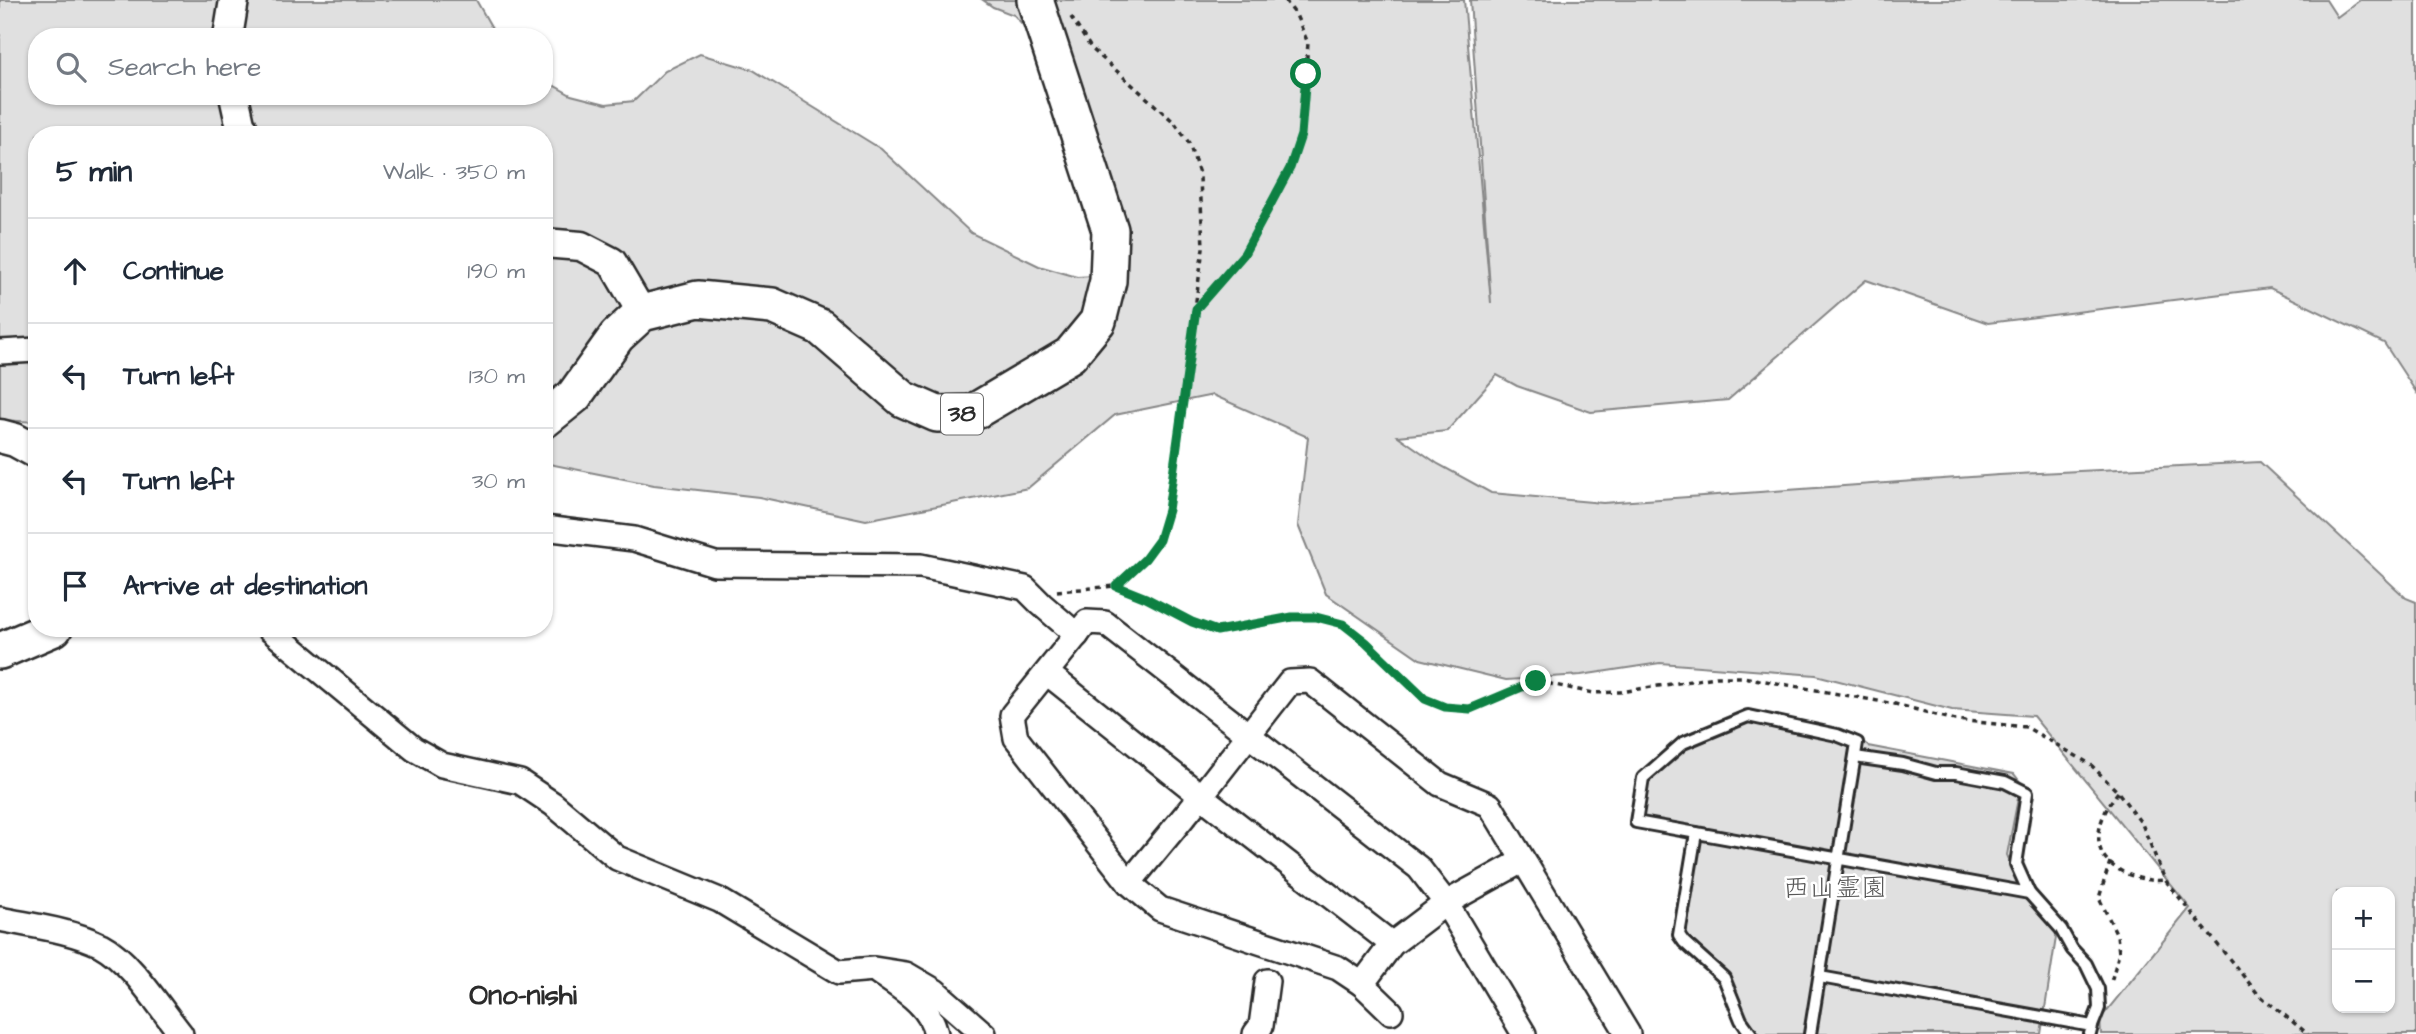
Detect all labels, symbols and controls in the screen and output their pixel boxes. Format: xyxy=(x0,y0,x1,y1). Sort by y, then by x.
search box xyxy=(28,28,553,105)
icon: search xyxy=(52,48,90,86)
text: Search here xyxy=(108,49,261,85)
route start xyxy=(1290,58,1321,89)
text: 5 min xyxy=(56,151,132,193)
text: Walk · 350 m xyxy=(383,156,525,188)
icon: ahead xyxy=(56,252,94,290)
text: Continue xyxy=(123,253,224,289)
text: 190 m xyxy=(467,255,525,287)
icon: left xyxy=(56,357,94,395)
text: Turn left xyxy=(123,358,234,394)
text: 130 m xyxy=(469,360,525,392)
road number: 38 xyxy=(941,394,983,435)
icon: left xyxy=(56,462,94,500)
text: Turn left xyxy=(123,463,234,499)
text: 30 m xyxy=(472,465,525,497)
icon: arrive xyxy=(56,567,94,605)
text: Arrive at destination xyxy=(123,568,368,604)
route end xyxy=(1520,665,1551,696)
park label: 西山霊園 xyxy=(1783,870,1887,906)
map controls xyxy=(2332,887,2395,1013)
button: + xyxy=(2332,887,2395,950)
button: − xyxy=(2332,950,2395,1013)
district label: Ono-nishi xyxy=(469,976,578,1015)

